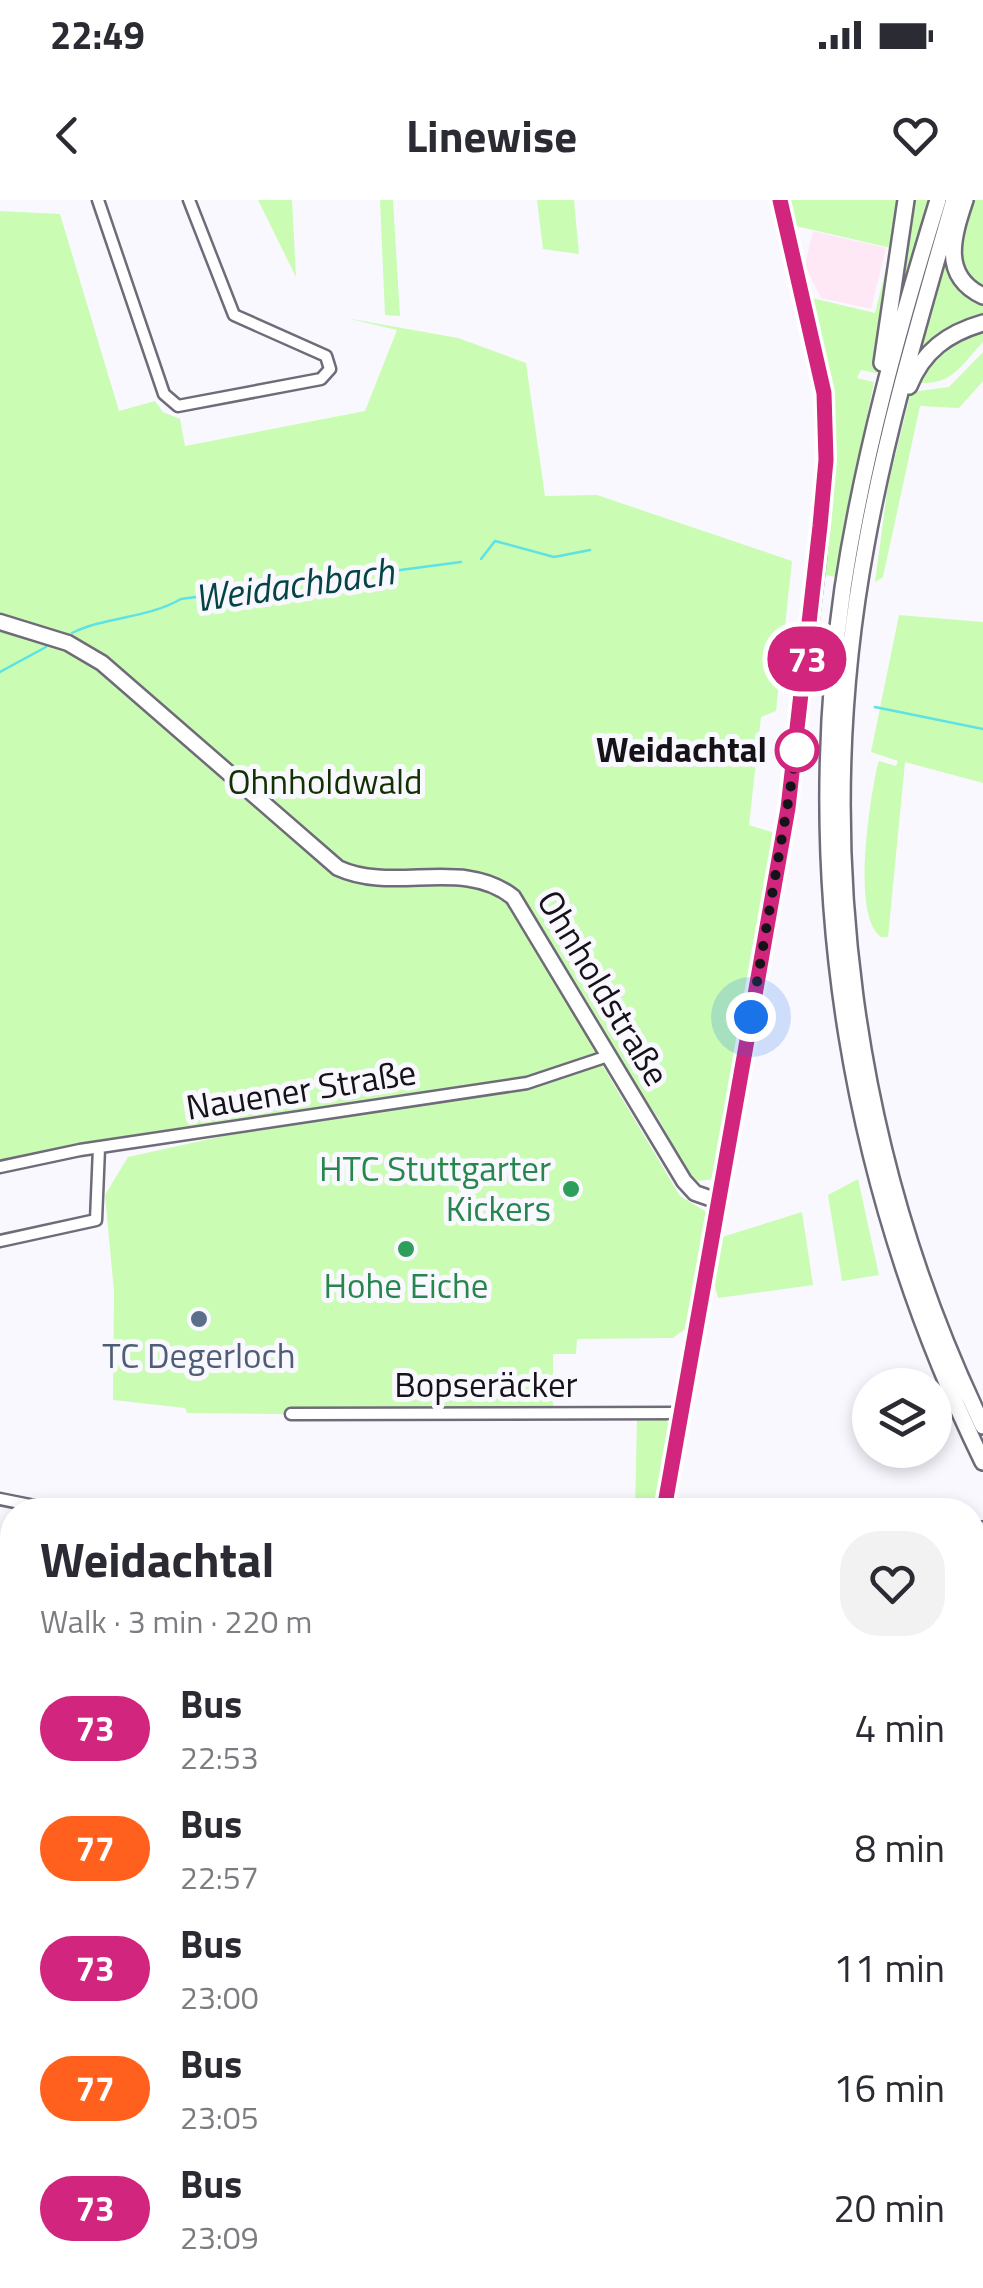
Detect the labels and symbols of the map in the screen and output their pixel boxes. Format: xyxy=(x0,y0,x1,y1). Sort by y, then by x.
water label: Weidachbach xyxy=(190,541,398,627)
line badge: 73 xyxy=(762,626,852,692)
place label: Weidachtal xyxy=(596,722,767,776)
marker: Weidachtal xyxy=(776,729,818,771)
park label: Ohnholdwald xyxy=(227,754,423,808)
street label: Ohnholdstraße xyxy=(524,879,684,1096)
your location xyxy=(726,992,776,1042)
street label: Nauener Straße xyxy=(182,1044,420,1134)
place label: HTC Stuttgarter Kickers xyxy=(319,1141,551,1235)
marker: HTC Stuttgarter Kickers xyxy=(560,1178,582,1200)
marker: Hohe Eiche xyxy=(395,1238,417,1260)
place label: Hohe Eiche xyxy=(324,1258,488,1312)
marker: TC Degerloch xyxy=(188,1308,210,1330)
place label: TC Degerloch xyxy=(102,1328,296,1382)
street label: Bopseräcker xyxy=(394,1357,578,1411)

